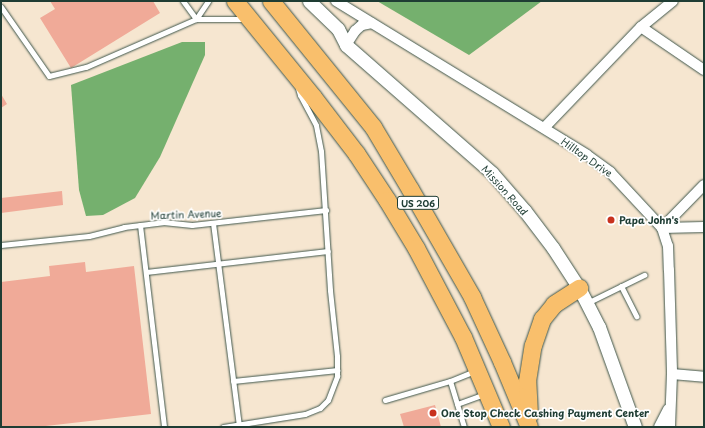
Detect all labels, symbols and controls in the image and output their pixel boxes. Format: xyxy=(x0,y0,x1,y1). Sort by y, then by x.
street label: Hilltop Drive xyxy=(559,135,615,179)
street label: Mission Road xyxy=(479,163,531,217)
road number: US 206 xyxy=(397,196,439,210)
street label: Martin Avenue xyxy=(150,207,222,221)
place label: Papa John's xyxy=(619,214,679,226)
marker: Papa John's xyxy=(606,215,616,225)
place label: One Stop Check Cashing Payment Center xyxy=(441,407,651,419)
marker: One Stop Check Cashing Payment Center xyxy=(428,408,438,418)

